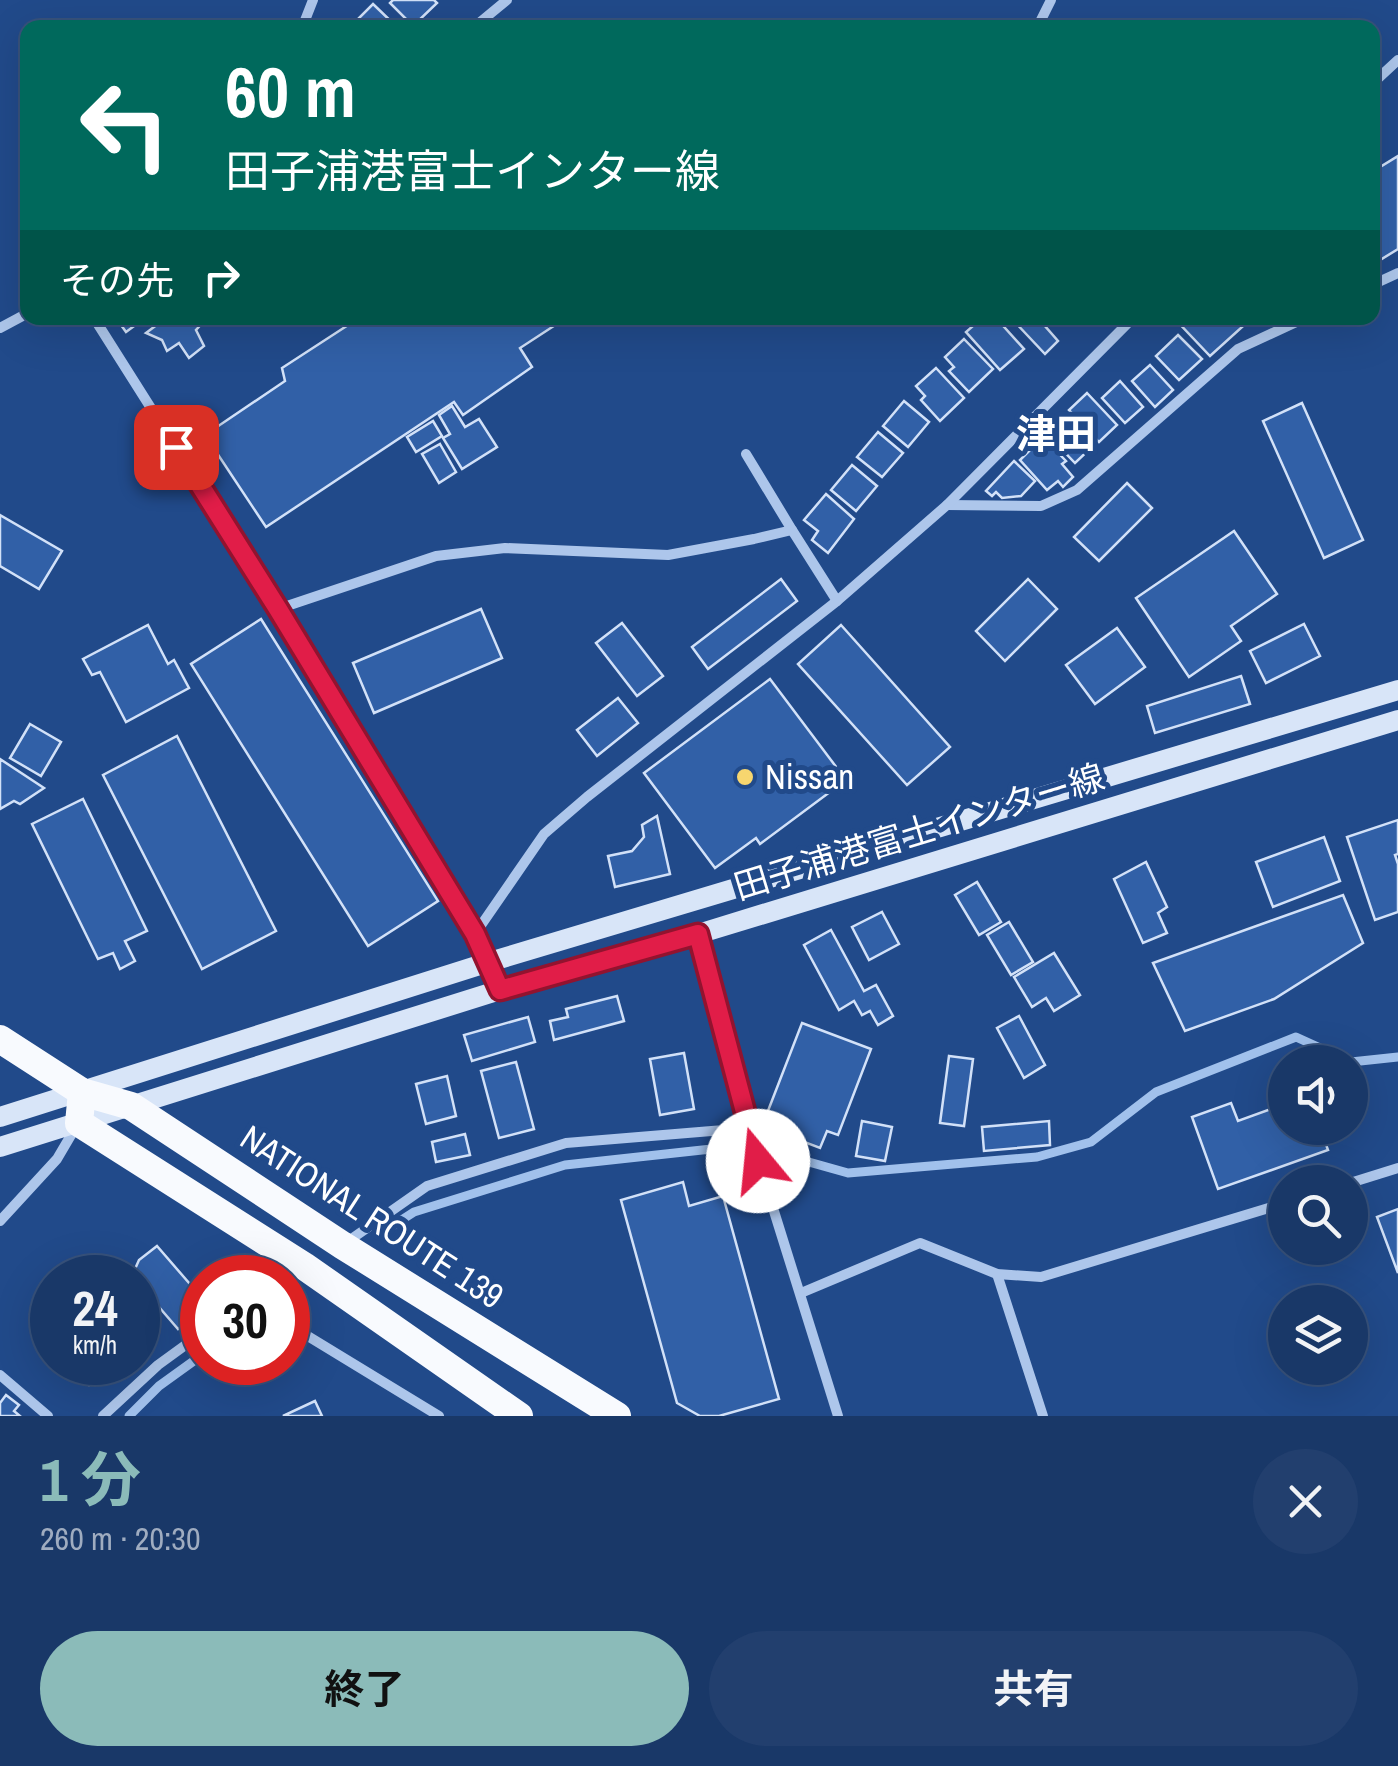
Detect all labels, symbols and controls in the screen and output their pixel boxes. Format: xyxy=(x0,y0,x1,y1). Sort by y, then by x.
text: 60 m xyxy=(225,45,356,139)
icon: left xyxy=(60,60,190,190)
text: 田子浦港富士インター線 xyxy=(225,140,720,201)
icon: right xyxy=(194,250,249,305)
text: その先 xyxy=(60,255,174,306)
pin xyxy=(134,405,219,490)
district label: 津田 xyxy=(1016,407,1096,460)
icon: arrive xyxy=(149,420,204,475)
street label: 田子浦港富士インター線 xyxy=(728,753,1110,910)
place label: Nissan xyxy=(765,753,854,800)
marker: Nissan xyxy=(734,766,756,788)
map controls xyxy=(1268,1045,1368,1385)
button: sound xyxy=(1268,1045,1368,1145)
position arrow xyxy=(706,1109,810,1213)
street label: NATIONAL ROUTE 139 xyxy=(232,1114,513,1319)
button: search xyxy=(1268,1165,1368,1265)
speed limit sign: 30 xyxy=(180,1255,310,1385)
text: 24 xyxy=(72,1274,118,1342)
button: layers xyxy=(1268,1285,1368,1385)
text: km/h xyxy=(73,1328,117,1362)
text: 1 分 xyxy=(40,1439,141,1520)
button: close xyxy=(1253,1449,1358,1554)
text: 260 m · 20:30 xyxy=(40,1517,200,1560)
button: 終了 xyxy=(40,1631,689,1746)
button: 共有 xyxy=(709,1631,1358,1746)

